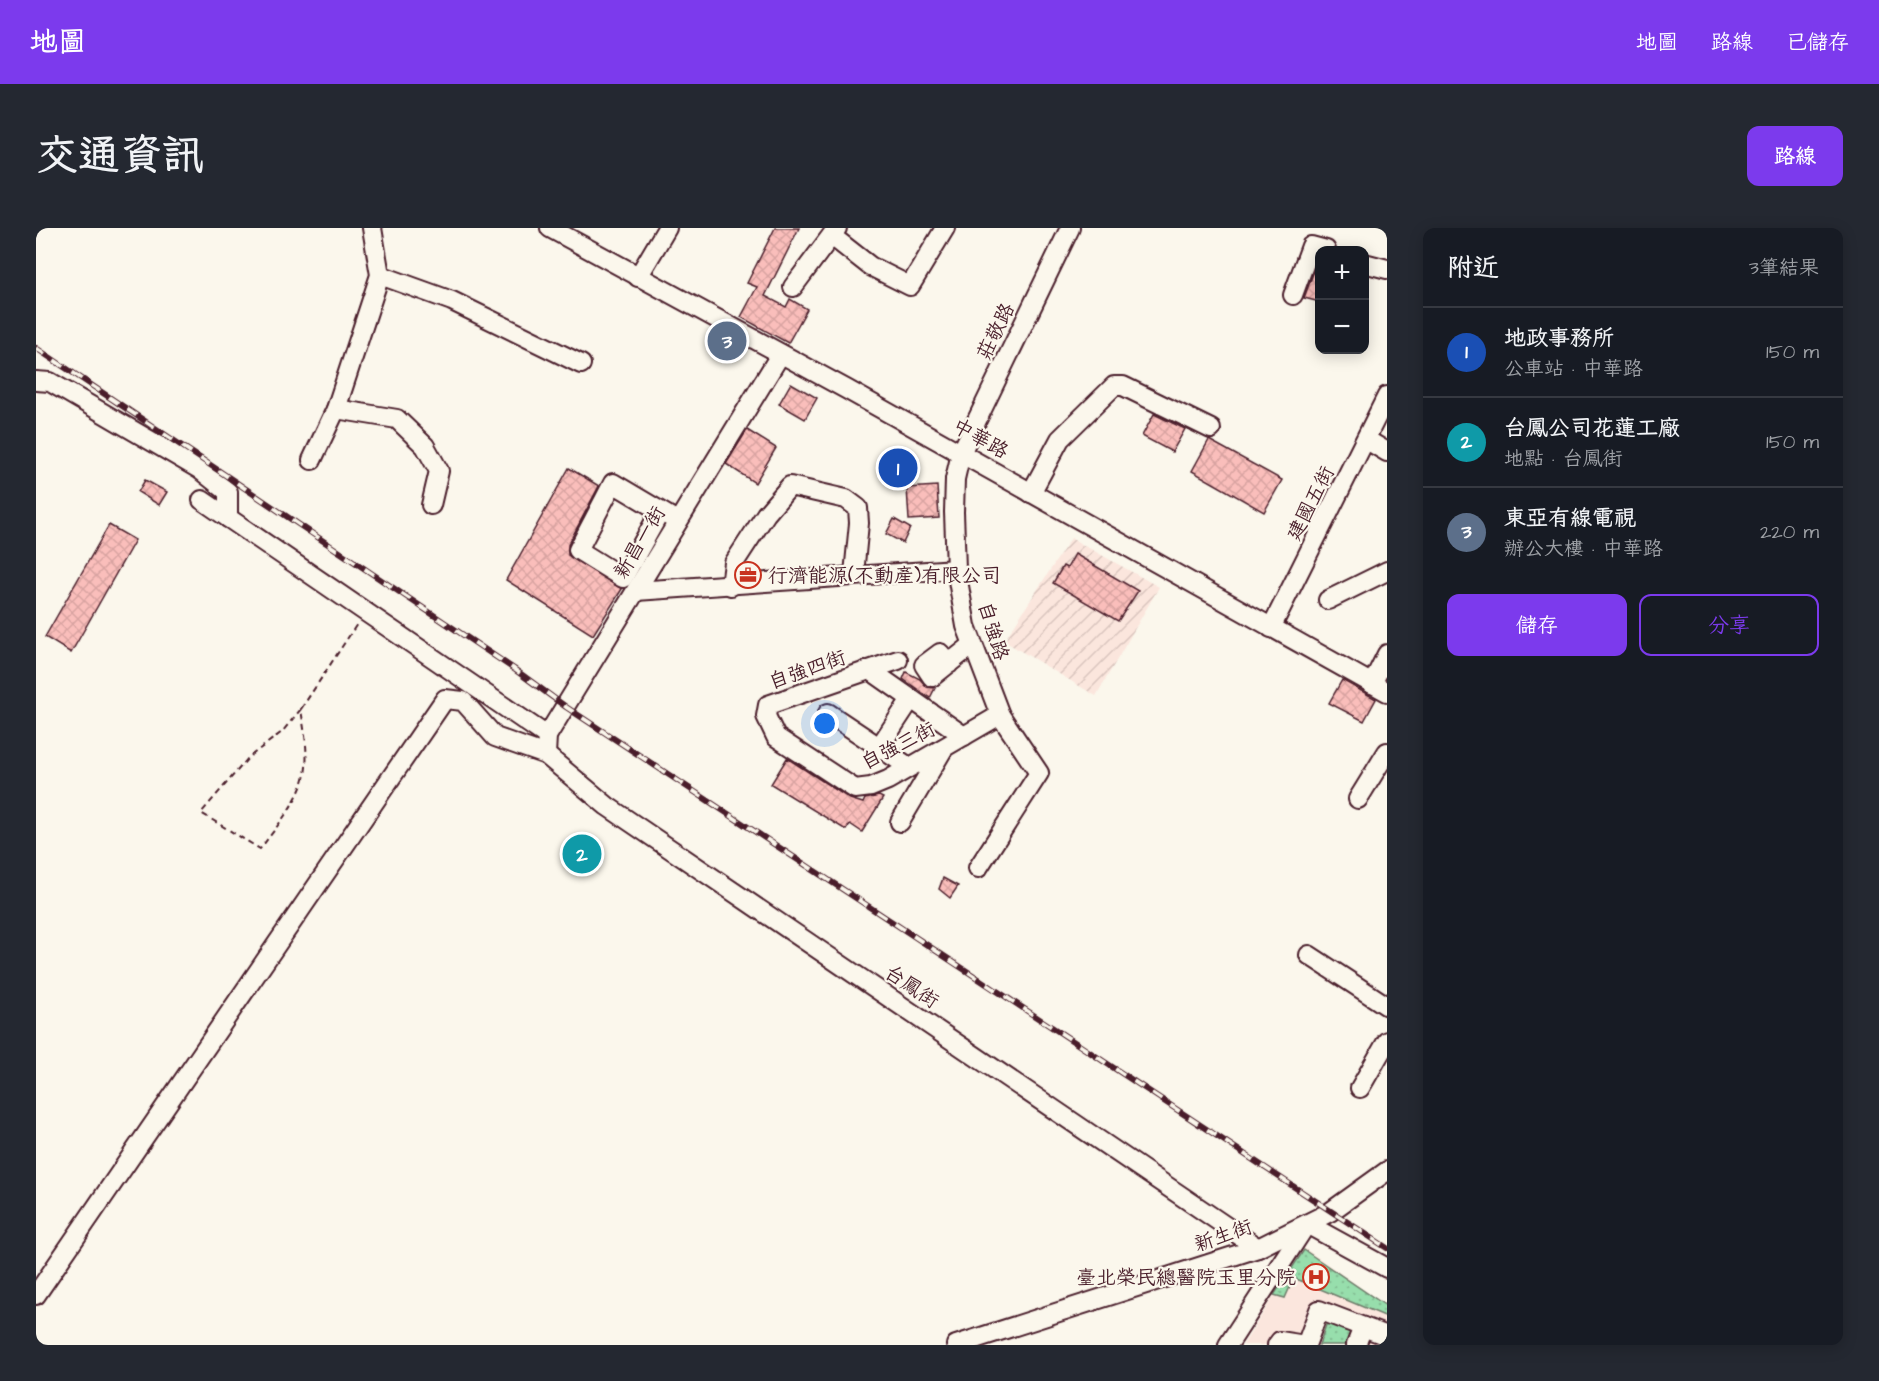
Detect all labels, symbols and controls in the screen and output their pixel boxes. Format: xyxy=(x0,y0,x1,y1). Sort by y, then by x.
text: 地圖 xyxy=(30,23,86,62)
text: 地圖 xyxy=(1636,28,1678,57)
text: 路線 xyxy=(1711,28,1753,57)
text: 已儲存 xyxy=(1786,28,1849,57)
button: 路線 xyxy=(1747,126,1843,186)
text: 交通資訊 xyxy=(36,128,204,186)
map controls xyxy=(1315,246,1369,354)
button: + xyxy=(1315,246,1369,300)
text: 附近 xyxy=(1447,250,1499,286)
text: 3筆結果 xyxy=(1749,254,1819,282)
street label: 莊敬路 xyxy=(970,297,1022,365)
button: − xyxy=(1315,300,1369,354)
pin: 3 xyxy=(708,318,746,364)
text: 地政事務所 xyxy=(1504,323,1614,354)
text: 1 xyxy=(1465,338,1468,366)
text: 150 m xyxy=(1766,338,1819,366)
text: 公車站 · 中華路 xyxy=(1504,355,1643,383)
street label: 中華路 xyxy=(947,412,1014,466)
text: 台鳳公司花蓮工廠 xyxy=(1504,413,1680,444)
text: 2 xyxy=(1461,428,1472,456)
text: 150 m xyxy=(1766,428,1819,456)
text: 地點 · 台鳳街 xyxy=(1504,445,1623,473)
pin: 1 xyxy=(878,446,918,490)
street label: 建國五街 xyxy=(1280,461,1342,545)
street label: 新昌一街 xyxy=(607,501,672,584)
text: 東亞有線電視 xyxy=(1504,503,1636,534)
text: 3 xyxy=(1461,518,1472,546)
text: 220 m xyxy=(1760,518,1819,546)
text: 辦公大樓 · 中華路 xyxy=(1504,535,1663,563)
office icon: 行濟能源(不動產)有限公司 xyxy=(733,560,763,590)
place label: 行濟能源(不動產)有限公司 xyxy=(768,562,1001,590)
button: 儲存 xyxy=(1447,594,1627,656)
button: 分享 xyxy=(1639,594,1819,656)
street label: 自強路 xyxy=(971,599,1015,665)
street label: 自強四街 xyxy=(765,644,850,696)
your location xyxy=(810,709,839,738)
street label: 自強三街 xyxy=(856,715,940,777)
pin: 2 xyxy=(562,832,602,876)
street label: 台鳳街 xyxy=(879,958,944,1015)
street label: 新生街 xyxy=(1190,1213,1256,1259)
hospital icon: 臺北榮民總醫院玉里分院 xyxy=(1301,1262,1331,1292)
place label: 臺北榮民總醫院玉里分院 xyxy=(1076,1264,1296,1292)

